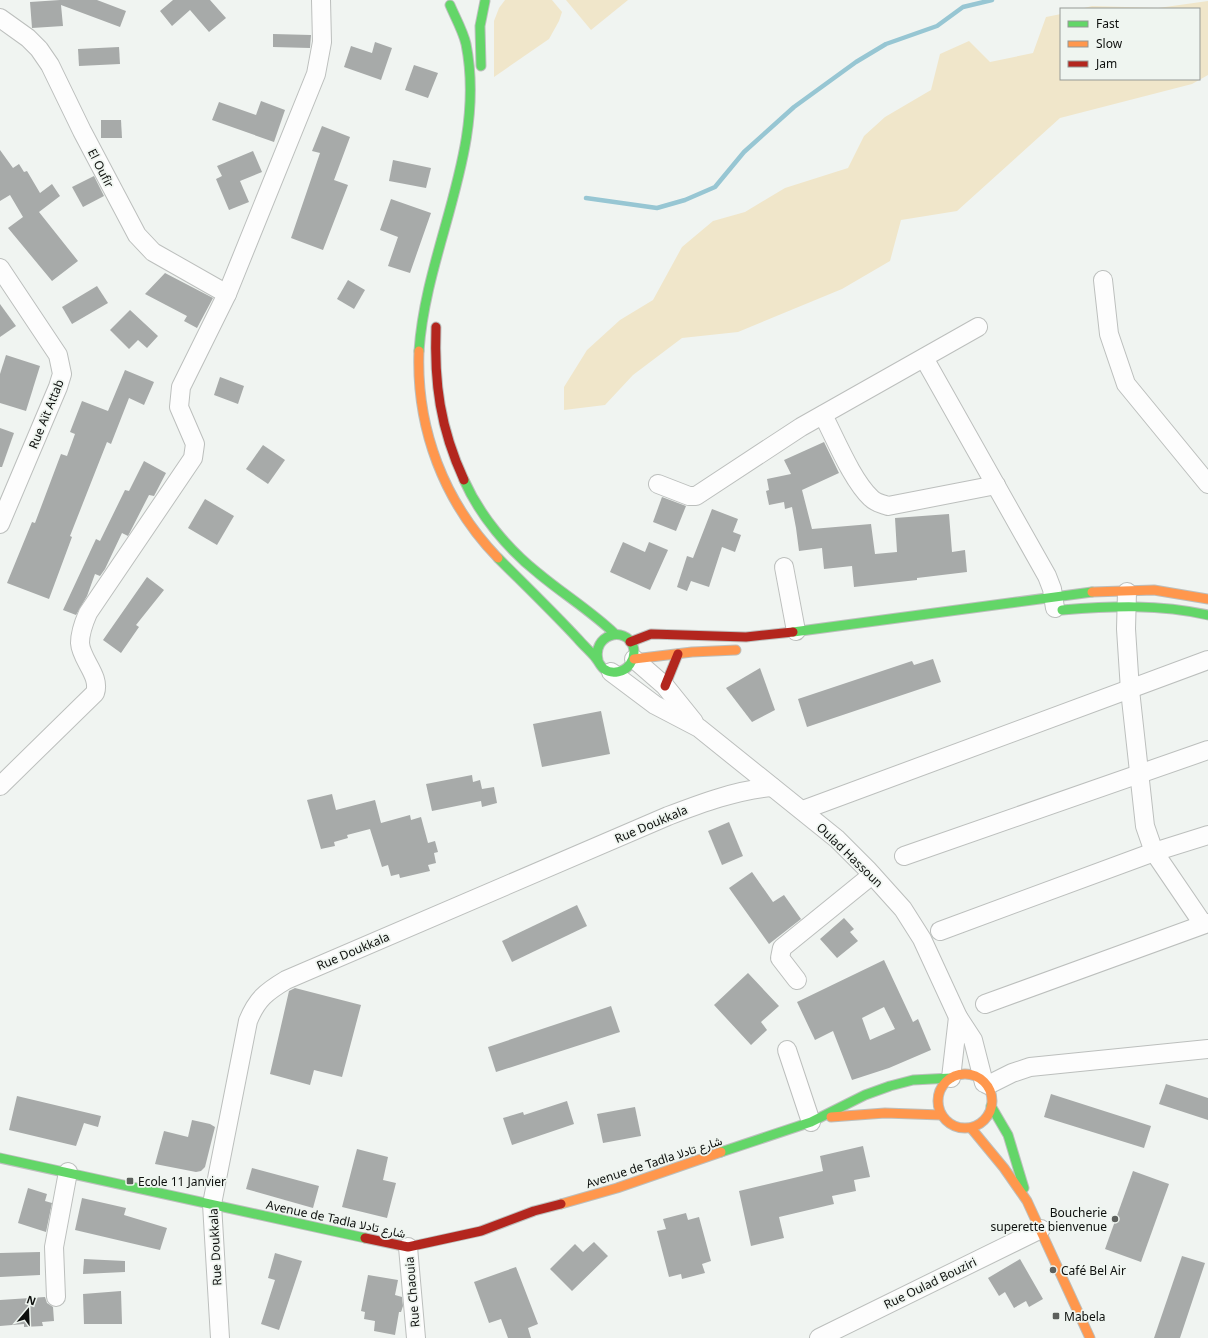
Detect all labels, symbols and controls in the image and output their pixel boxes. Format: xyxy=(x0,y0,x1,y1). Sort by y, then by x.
legend xyxy=(1060,8,1200,80)
text: Fast xyxy=(1096,15,1120,32)
text: Slow xyxy=(1096,35,1123,52)
text: Jam xyxy=(1095,55,1117,72)
street label: El Oufir xyxy=(84,145,118,191)
street label: Rue Aït Attab xyxy=(24,377,68,451)
street label: Rue Doukkala xyxy=(612,801,690,847)
street label: Oulad Hassoun xyxy=(813,819,887,891)
street label: Rue Doukkala xyxy=(314,928,392,974)
street label: Avenue de Tadla شارع تادلا xyxy=(584,1132,725,1193)
place label: Ecole 11 Janvier xyxy=(138,1173,226,1190)
marker: Ecole 11 Janvier xyxy=(125,1176,135,1186)
street label: Avenue de Tadla شارع تادلا xyxy=(264,1196,407,1243)
place label: Boucherie superette bienvenue xyxy=(991,1204,1107,1235)
street label: Rue Doukkala xyxy=(204,1208,226,1286)
marker: Boucherie superette bienvenue xyxy=(1110,1214,1120,1224)
street label: Rue Oulad Bouziri xyxy=(881,1253,979,1313)
street label: Rue Chaouia xyxy=(400,1256,424,1328)
place label: Café Bel Air xyxy=(1061,1262,1126,1279)
marker: Café Bel Air xyxy=(1048,1265,1058,1275)
north arrow xyxy=(8,1290,48,1330)
text: N xyxy=(25,1292,38,1309)
place label: Mabela xyxy=(1064,1308,1106,1325)
marker: Mabela xyxy=(1051,1311,1061,1321)

